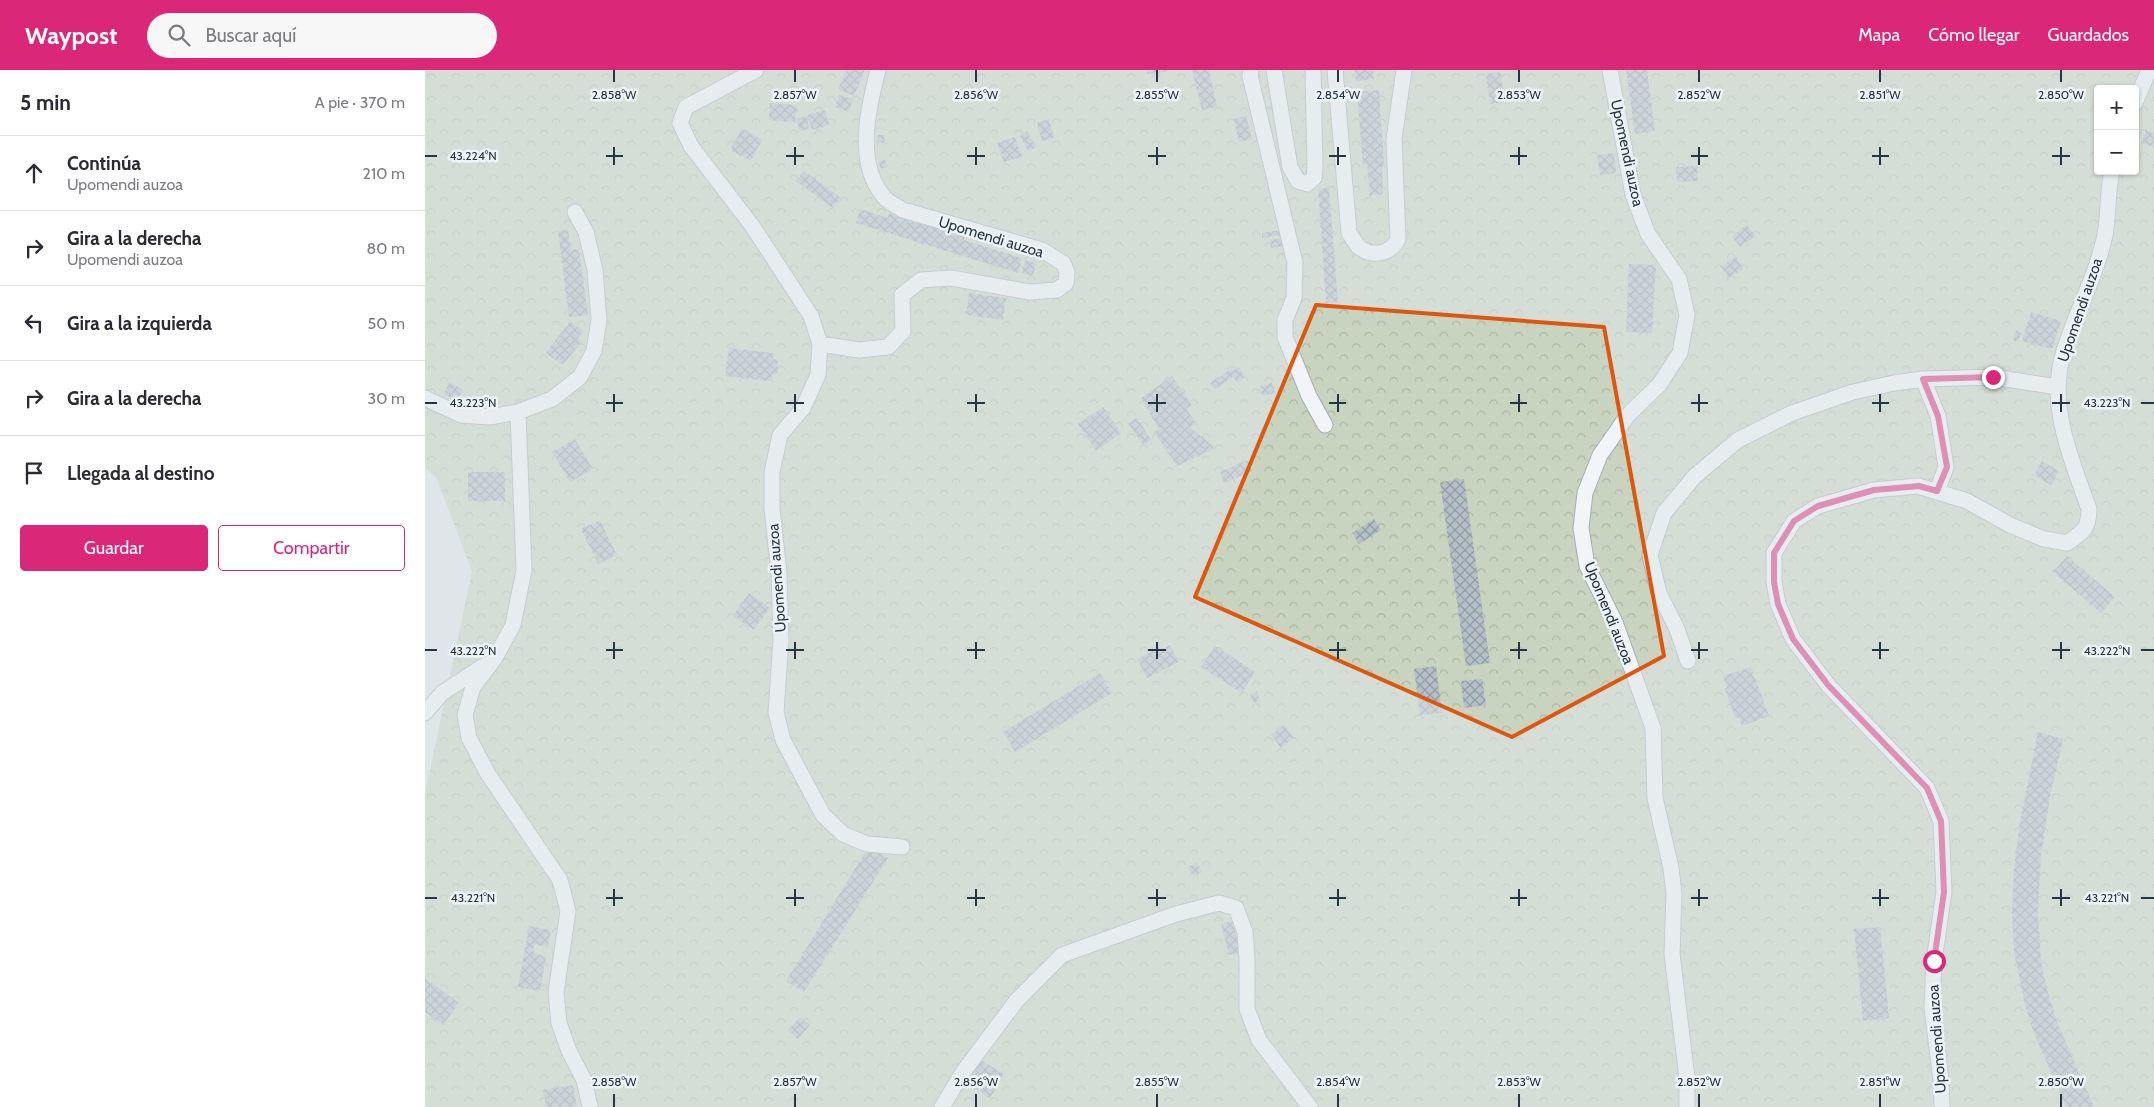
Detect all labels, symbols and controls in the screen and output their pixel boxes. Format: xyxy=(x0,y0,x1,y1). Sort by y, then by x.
search box xyxy=(147,13,497,58)
text: Waypost xyxy=(25,21,117,50)
icon: search xyxy=(165,21,193,49)
text: Buscar aquí xyxy=(205,24,296,47)
text: Mapa xyxy=(1858,24,1900,46)
text: Cómo llegar xyxy=(1928,24,2020,46)
text: Guardados xyxy=(2048,24,2129,46)
map controls xyxy=(2094,85,2139,175)
button: + xyxy=(2094,85,2139,130)
text: 2.858°W xyxy=(592,87,637,102)
text: 2.857°W xyxy=(773,87,817,102)
text: 2.856°W xyxy=(954,87,999,102)
text: 2.855°W xyxy=(1135,87,1180,102)
text: 2.854°W xyxy=(1316,87,1361,102)
text: 2.853°W xyxy=(1497,87,1542,102)
text: 2.852°W xyxy=(1677,87,1721,102)
text: 2.851°W xyxy=(1859,87,1901,102)
text: 2.850°W xyxy=(2038,87,2085,102)
text: 5 min xyxy=(20,90,71,115)
text: A pie · 370 m xyxy=(315,93,405,112)
street label: Upomendi auzoa xyxy=(1607,98,1647,209)
button: − xyxy=(2094,130,2139,175)
text: 43.224°N xyxy=(449,148,497,163)
text: Continúa xyxy=(67,152,141,175)
icon: ahead xyxy=(20,159,48,187)
text: 210 m xyxy=(363,164,405,183)
text: Upomendi auzoa xyxy=(67,175,183,194)
street label: Upomendi auzoa xyxy=(936,212,1046,262)
text: Gira a la derecha xyxy=(67,227,202,250)
icon: right xyxy=(20,234,48,262)
text: 80 m xyxy=(367,239,405,258)
text: Upomendi auzoa xyxy=(67,250,183,269)
street label: Upomendi auzoa xyxy=(2054,255,2106,364)
icon: left xyxy=(20,309,48,337)
text: Gira a la izquierda xyxy=(67,312,212,335)
text: 50 m xyxy=(368,314,405,333)
route end xyxy=(1982,366,2005,389)
icon: right xyxy=(20,384,48,412)
text: Gira a la derecha xyxy=(67,387,202,410)
text: 30 m xyxy=(368,389,405,408)
text: 43.223°N xyxy=(450,395,496,410)
text: 43.223°N xyxy=(2084,395,2130,410)
icon: arrive xyxy=(20,459,48,487)
text: Llegada al destino xyxy=(67,462,214,485)
street label: Upomendi auzoa xyxy=(764,522,790,633)
button: Guardar xyxy=(20,525,208,571)
button: Compartir xyxy=(218,525,405,571)
street label: Upomendi auzoa xyxy=(1580,559,1638,668)
text: 43.222°N xyxy=(450,643,496,658)
text: 43.222°N xyxy=(2084,643,2130,658)
text: 43.221°N xyxy=(451,890,495,905)
text: 43.221°N xyxy=(2085,890,2129,905)
route start xyxy=(1923,950,1946,973)
street label: Upomendi auzoa xyxy=(1924,983,1950,1094)
text: 2.858°W xyxy=(592,1074,637,1089)
text: 2.857°W xyxy=(773,1074,817,1089)
text: 2.856°W xyxy=(954,1074,999,1089)
text: 2.855°W xyxy=(1135,1074,1180,1089)
text: 2.854°W xyxy=(1316,1074,1361,1089)
text: 2.853°W xyxy=(1497,1074,1542,1089)
text: 2.852°W xyxy=(1677,1074,1721,1089)
text: 2.851°W xyxy=(1859,1074,1901,1089)
text: 2.850°W xyxy=(2038,1074,2085,1089)

